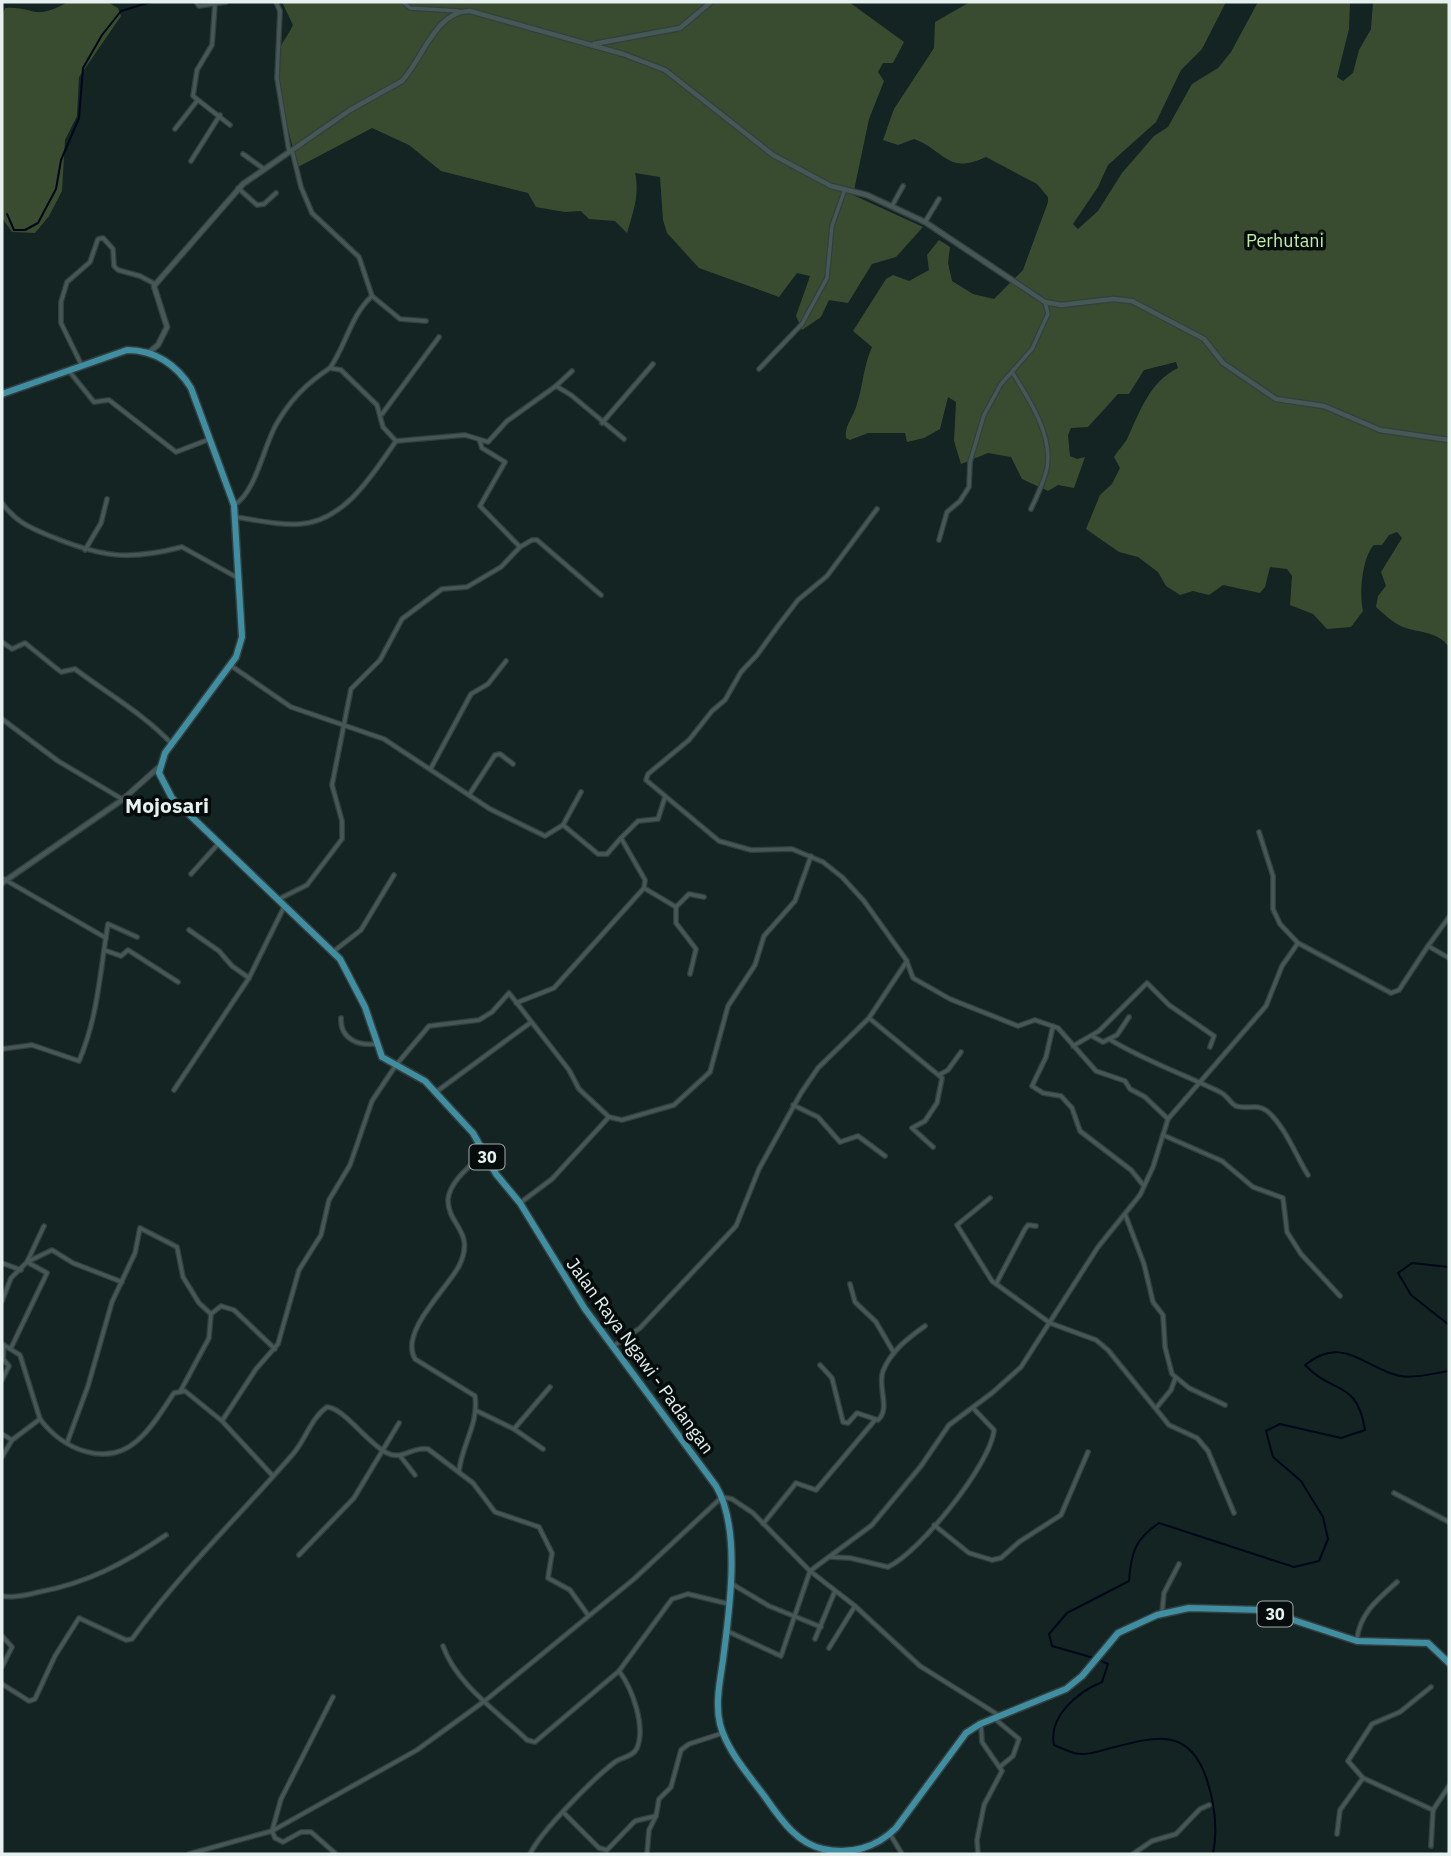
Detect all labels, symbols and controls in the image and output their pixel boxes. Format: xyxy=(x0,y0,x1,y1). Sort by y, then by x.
park label: Perhutani xyxy=(1246,229,1324,252)
district label: Mojosari xyxy=(125,791,209,819)
road number: 30 xyxy=(470,1144,504,1170)
street label: Jalan Raya Ngawi - Padangan xyxy=(561,1253,719,1458)
road number: 30 xyxy=(1258,1602,1292,1626)

